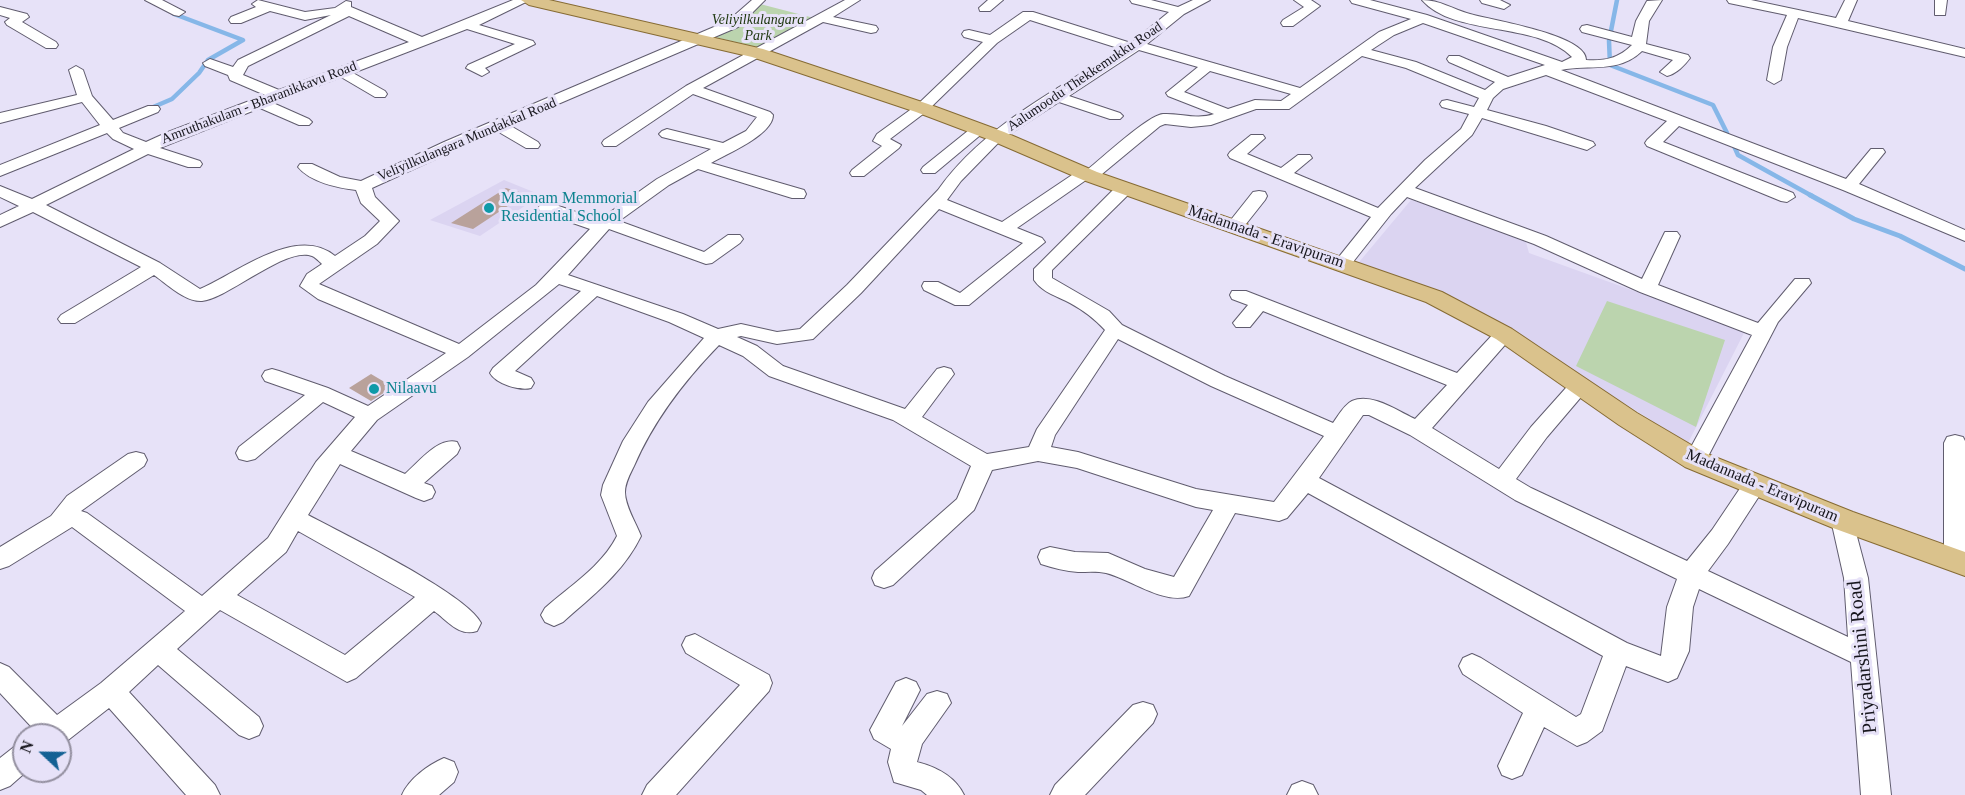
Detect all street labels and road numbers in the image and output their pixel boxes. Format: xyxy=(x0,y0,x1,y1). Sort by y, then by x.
street label: Aalumoodu Thekkemukku Road xyxy=(1004,19,1166,135)
street label: Amruthakulam - Bharanikkavu Road xyxy=(159,58,359,148)
street label: Veliyilkulangara Mundakkal Road xyxy=(375,95,559,185)
street label: Madannada - Eravipuram xyxy=(1186,201,1346,273)
street label: Madannada - Eravipuram xyxy=(1683,445,1841,527)
street label: Priyadarshini Road xyxy=(1843,579,1883,735)

